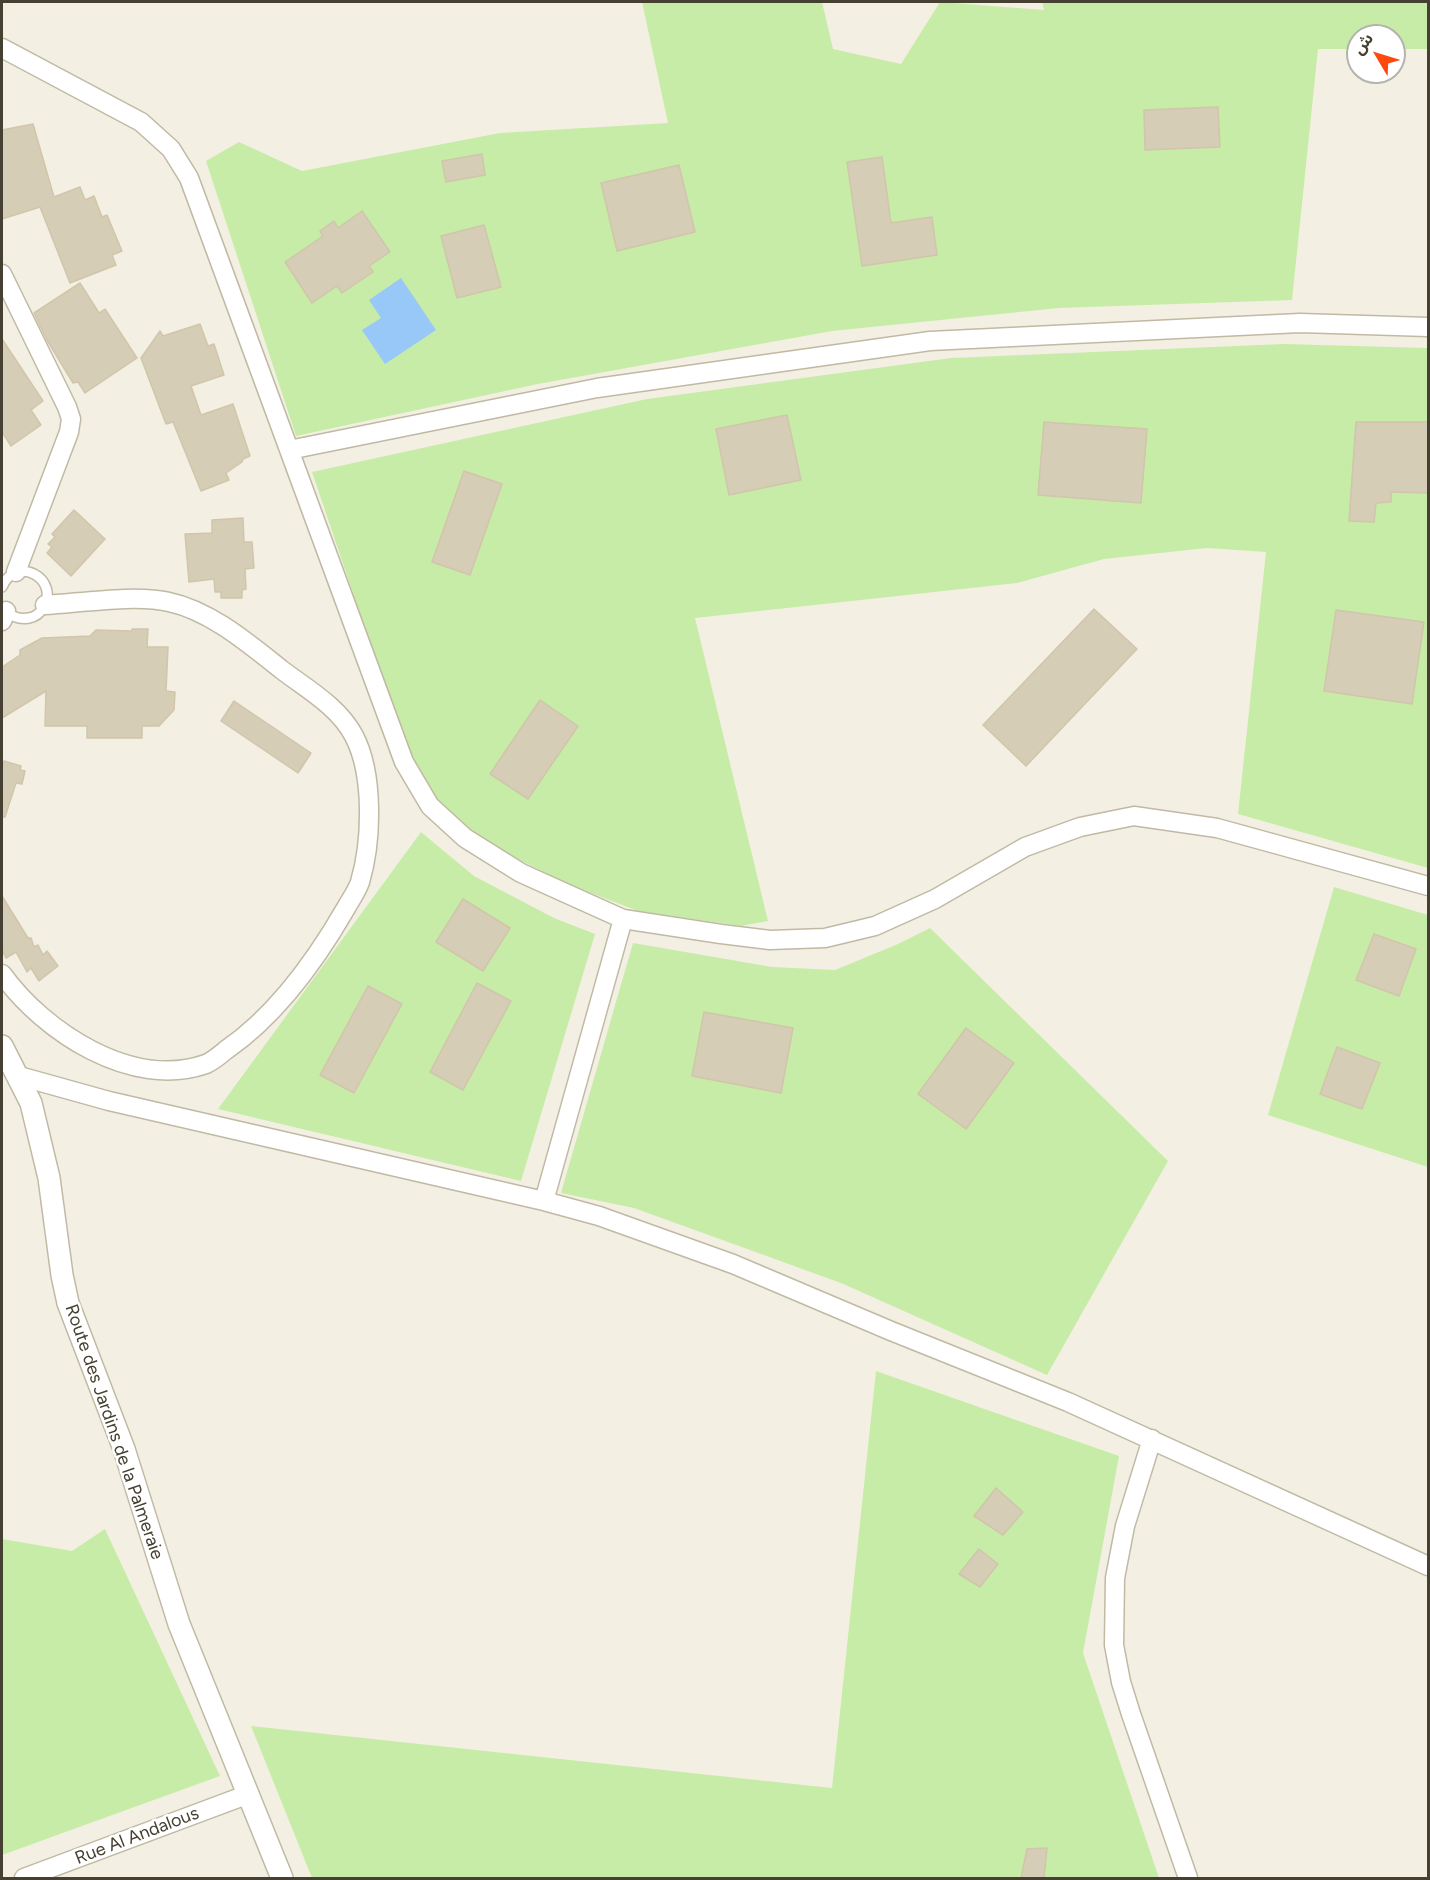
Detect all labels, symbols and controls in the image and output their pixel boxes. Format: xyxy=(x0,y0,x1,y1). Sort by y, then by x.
north arrow xyxy=(1346,24,1406,84)
text: ش xyxy=(1349,29,1377,58)
street label: Route des Jardins de la Palmeraie xyxy=(60,1302,168,1562)
street label: Rue Al Andalous xyxy=(72,1802,202,1870)

